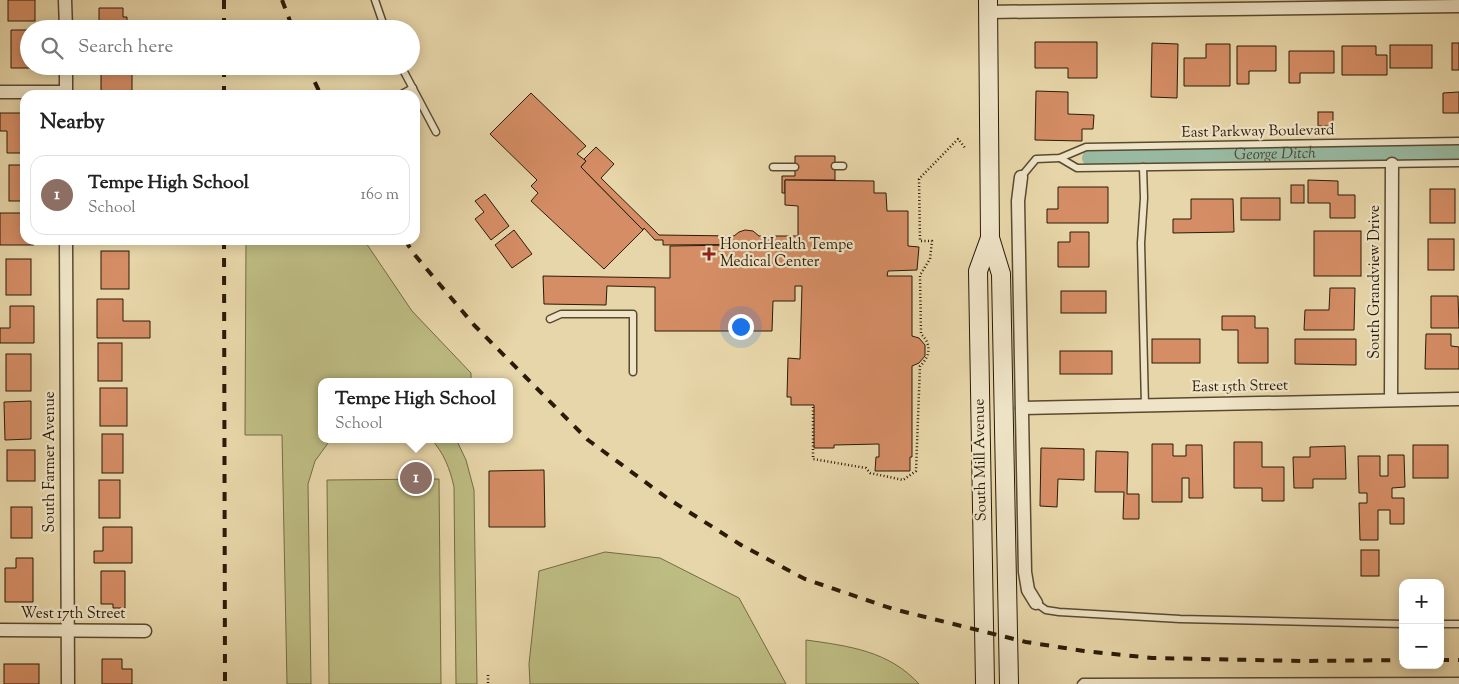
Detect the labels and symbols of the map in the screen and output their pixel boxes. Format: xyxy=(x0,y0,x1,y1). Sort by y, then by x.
street label: East Parkway Boulevard xyxy=(1181,120,1335,144)
water label: George Ditch xyxy=(1234,142,1316,167)
street label: South Grandview Drive xyxy=(1365,205,1386,359)
place label: HonorHealth Tempe Medical Center xyxy=(720,235,853,273)
marker: HonorHealth Tempe Medical Center xyxy=(702,247,716,261)
your location xyxy=(728,314,754,340)
street label: East 15th Street xyxy=(1192,376,1288,398)
street label: South Farmer Avenue xyxy=(40,391,61,533)
street label: South Mill Avenue xyxy=(969,398,993,522)
pin: 1 xyxy=(400,459,432,497)
street label: West 17th Street xyxy=(21,604,125,625)

